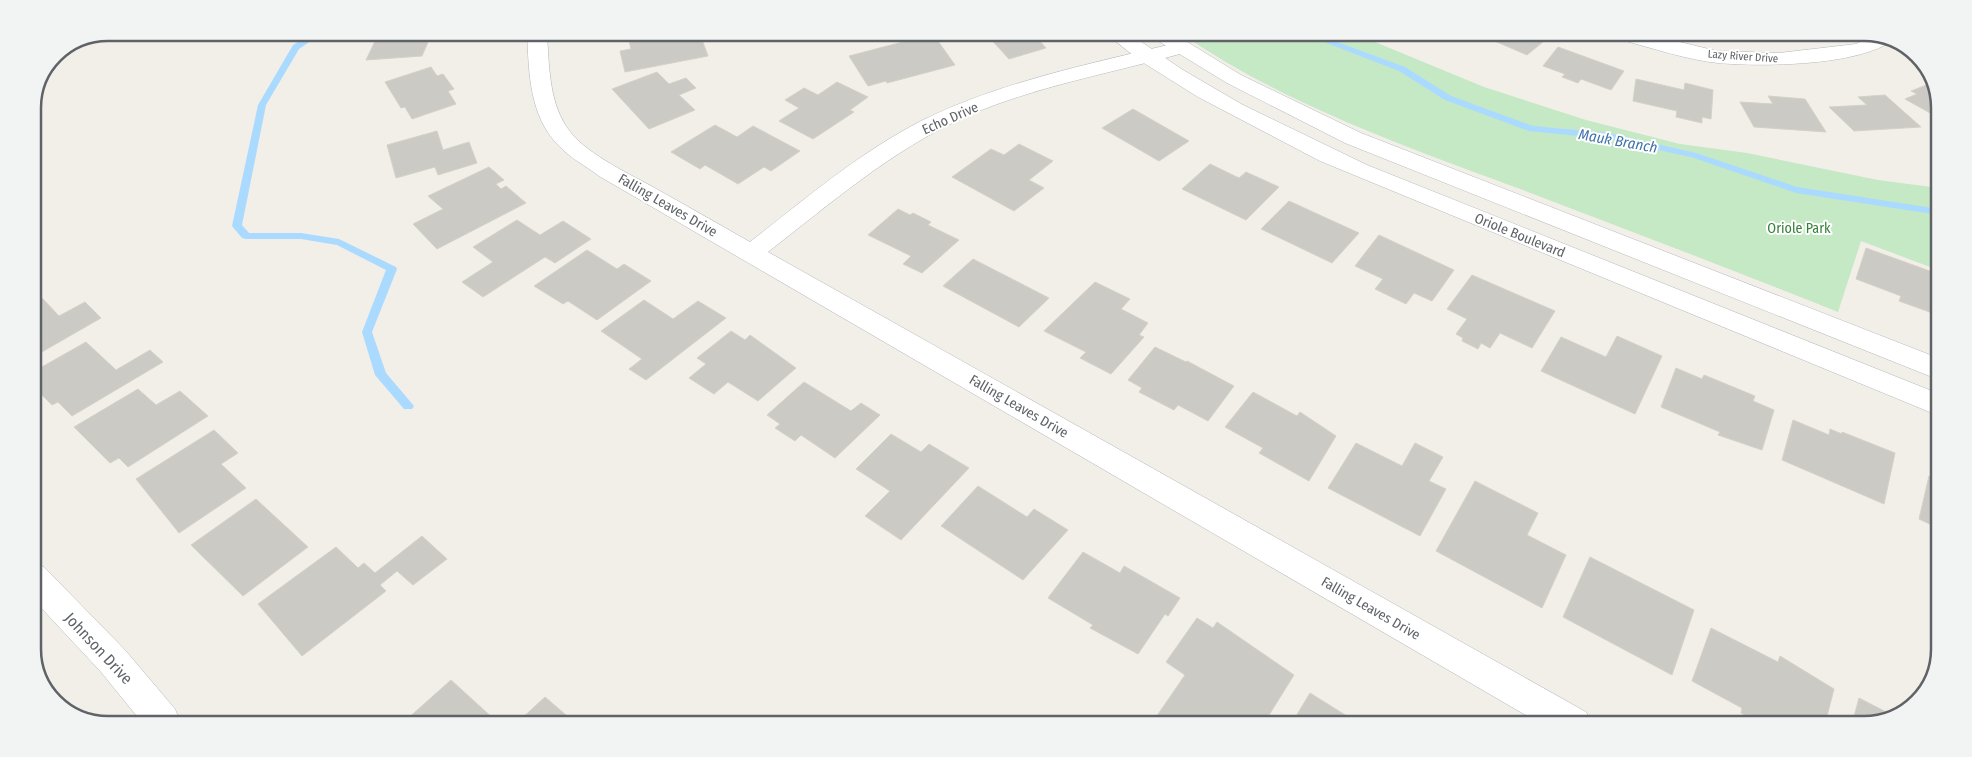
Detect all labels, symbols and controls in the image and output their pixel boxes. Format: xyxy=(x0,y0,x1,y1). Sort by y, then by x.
street label: Lazy River Drive xyxy=(1707,48,1779,65)
street label: Echo Drive xyxy=(919,98,981,138)
water label: Mauk Branch xyxy=(1577,125,1659,157)
street label: Falling Leaves Drive xyxy=(615,170,720,241)
street label: Oriole Boulevard xyxy=(1472,210,1568,261)
park label: Oriole Park xyxy=(1767,220,1831,237)
street label: Falling Leaves Drive xyxy=(966,371,1071,442)
street label: Falling Leaves Drive xyxy=(1318,573,1423,644)
street label: Johnson Drive xyxy=(61,609,137,688)

